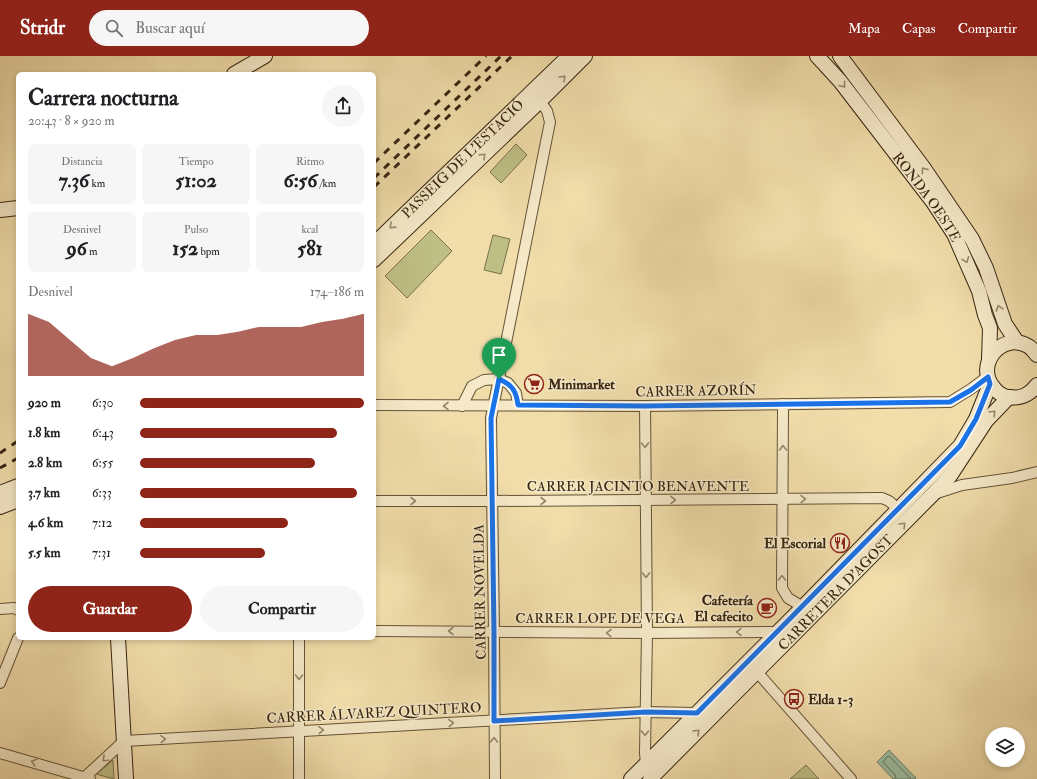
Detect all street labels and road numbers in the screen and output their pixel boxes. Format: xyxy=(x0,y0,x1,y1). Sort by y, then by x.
street label: PASSEIG DE L'ESTACIÓ xyxy=(398,96,527,221)
street label: RONDA OESTE xyxy=(889,149,965,244)
street label: CARRER AZORÍN xyxy=(635,381,757,401)
street label: CARRER JACINTO BENAVENTE xyxy=(527,478,749,495)
street label: CARRER NOVELDA xyxy=(470,524,490,660)
street label: CARRETERA D'AGOST xyxy=(774,531,897,654)
street label: CARRER LOPE DE VEGA xyxy=(515,610,685,627)
street label: CARRER ÁLVAREZ QUINTERO xyxy=(266,699,482,727)

